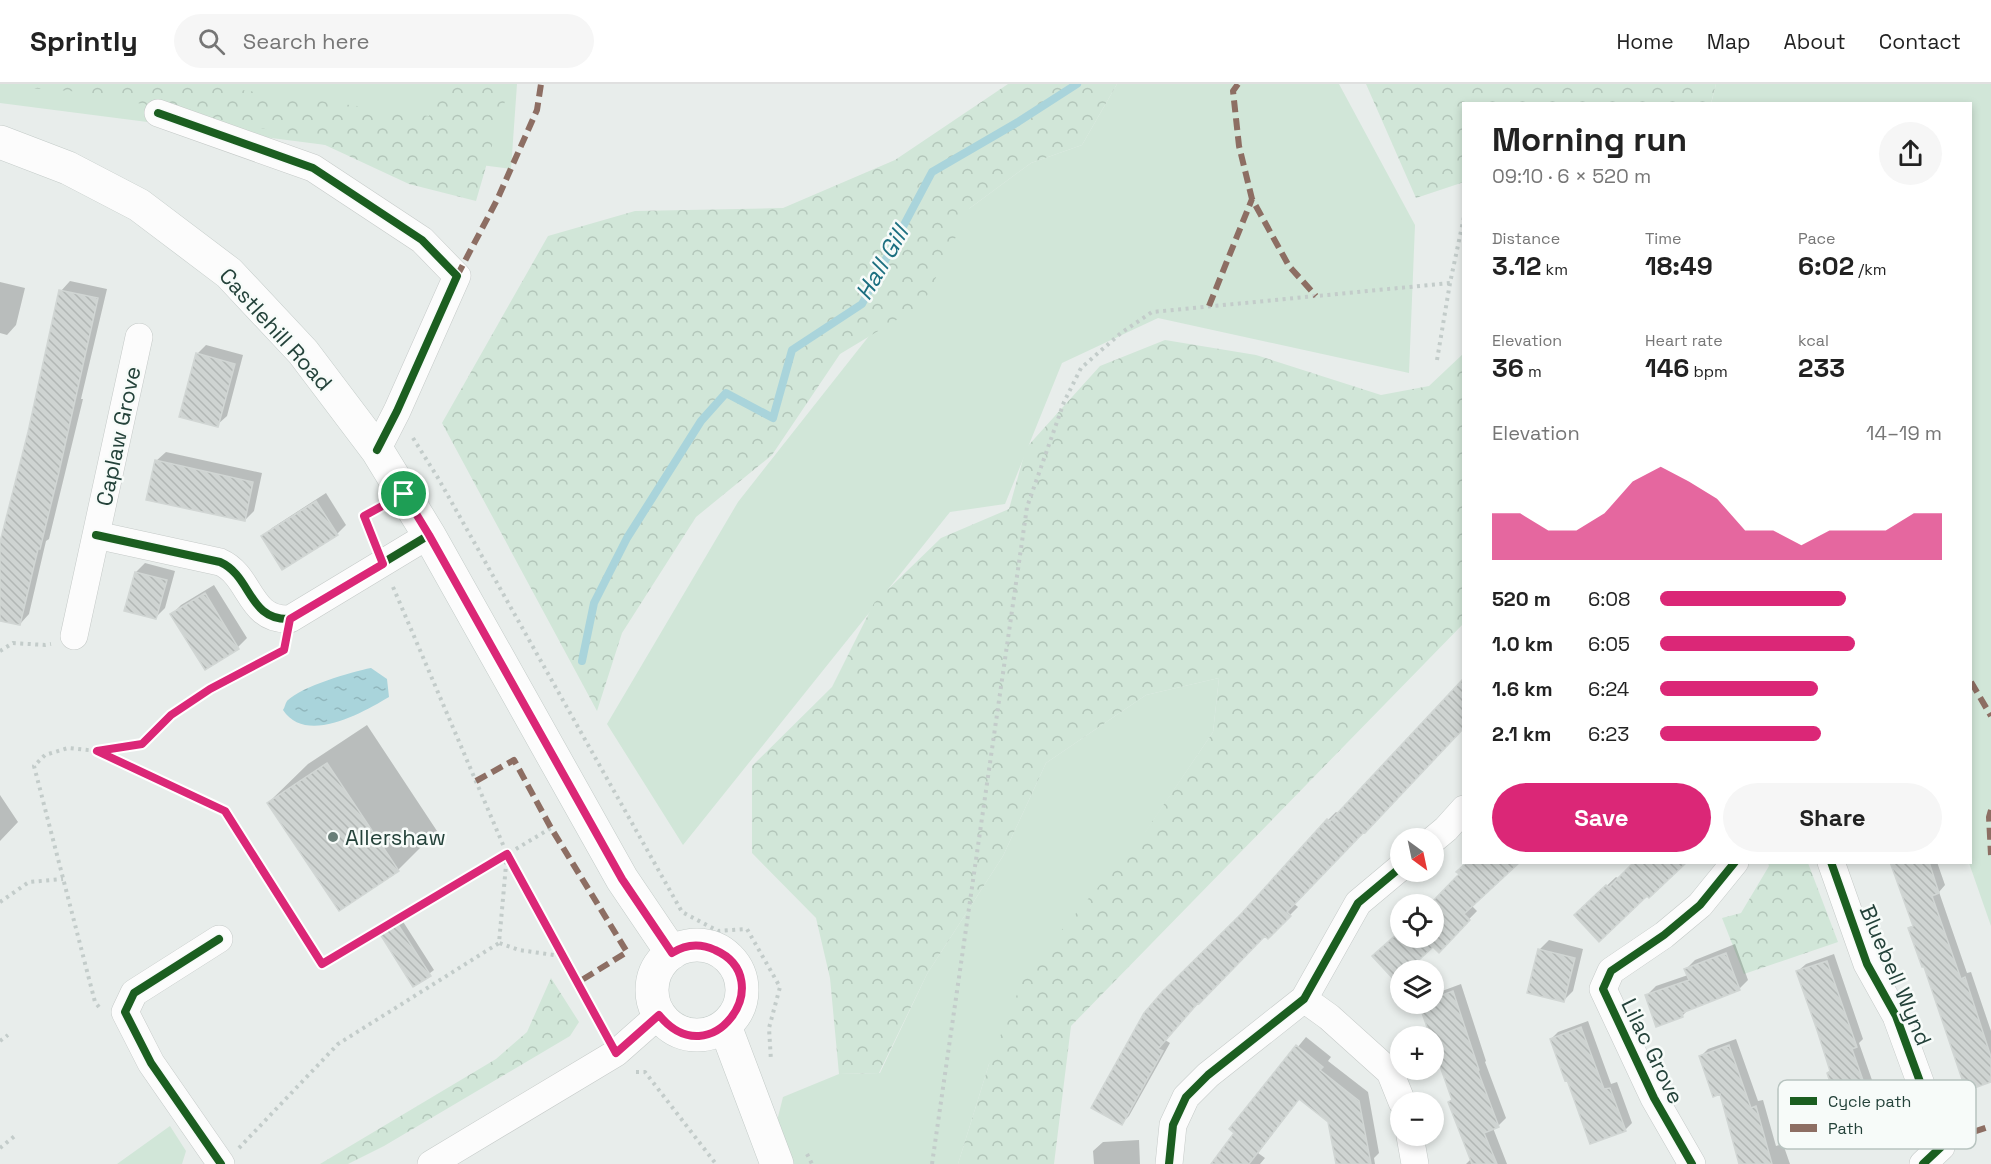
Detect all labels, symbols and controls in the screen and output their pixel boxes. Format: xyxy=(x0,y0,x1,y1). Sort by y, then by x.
search box xyxy=(174,14,594,68)
text: Sprintly xyxy=(30,23,138,59)
icon: search xyxy=(195,25,228,58)
text: Search here xyxy=(243,27,370,55)
text: Home xyxy=(1616,28,1674,55)
text: Map xyxy=(1707,28,1751,55)
text: About xyxy=(1784,28,1846,55)
text: Contact xyxy=(1879,28,1961,55)
text: Morning run xyxy=(1492,119,1687,161)
button: share xyxy=(1879,122,1942,185)
text: 09:10 · 6 × 520 m xyxy=(1492,163,1651,189)
water label: Hall Gill xyxy=(848,217,917,306)
text: Distance xyxy=(1492,228,1560,249)
text: Time xyxy=(1645,228,1681,249)
text: Pace xyxy=(1798,228,1835,249)
text: 3.12 xyxy=(1492,249,1541,283)
text: 18:49 xyxy=(1645,249,1713,283)
text: 6:02 xyxy=(1798,249,1854,283)
text: km xyxy=(1541,259,1568,280)
text: /km xyxy=(1854,259,1887,280)
street label: Castlehill Road xyxy=(213,262,339,396)
text: Elevation xyxy=(1492,330,1562,351)
text: Heart rate xyxy=(1645,330,1723,351)
text: kcal xyxy=(1798,330,1829,351)
text: 36 xyxy=(1492,351,1524,385)
text: 146 xyxy=(1645,351,1689,385)
text: 233 xyxy=(1798,351,1845,385)
text: m xyxy=(1524,361,1542,382)
text: bpm xyxy=(1689,361,1728,382)
street label: Caplaw Grove xyxy=(90,364,146,508)
text: Elevation xyxy=(1492,420,1580,446)
text: 14–19 m xyxy=(1866,420,1942,446)
pin xyxy=(378,468,429,519)
icon: arrive xyxy=(387,477,420,510)
text: 520 m xyxy=(1492,586,1551,612)
text: 6:08 xyxy=(1588,586,1631,612)
text: 1.0 km xyxy=(1492,631,1553,657)
text: 6:05 xyxy=(1588,631,1630,657)
text: 1.6 km xyxy=(1492,676,1553,702)
text: 6:24 xyxy=(1588,676,1629,702)
text: 2.1 km xyxy=(1492,721,1551,747)
text: 6:23 xyxy=(1588,721,1629,747)
button: Save xyxy=(1492,783,1711,852)
button: Share xyxy=(1723,783,1942,852)
place label: Allershaw xyxy=(345,823,446,851)
north arrow xyxy=(1390,828,1444,882)
map controls xyxy=(1390,828,1444,1146)
marker: Allershaw xyxy=(326,830,340,844)
button: locate xyxy=(1390,894,1444,948)
street label: Bluebell Wynd xyxy=(1854,900,1938,1050)
button: layers xyxy=(1390,960,1444,1014)
street label: Lilac Grove xyxy=(1615,994,1691,1108)
button: + xyxy=(1390,1026,1444,1080)
legend xyxy=(1778,1080,1976,1149)
text: Cycle path xyxy=(1828,1091,1911,1112)
button: − xyxy=(1390,1092,1444,1146)
text: Path xyxy=(1828,1118,1863,1139)

